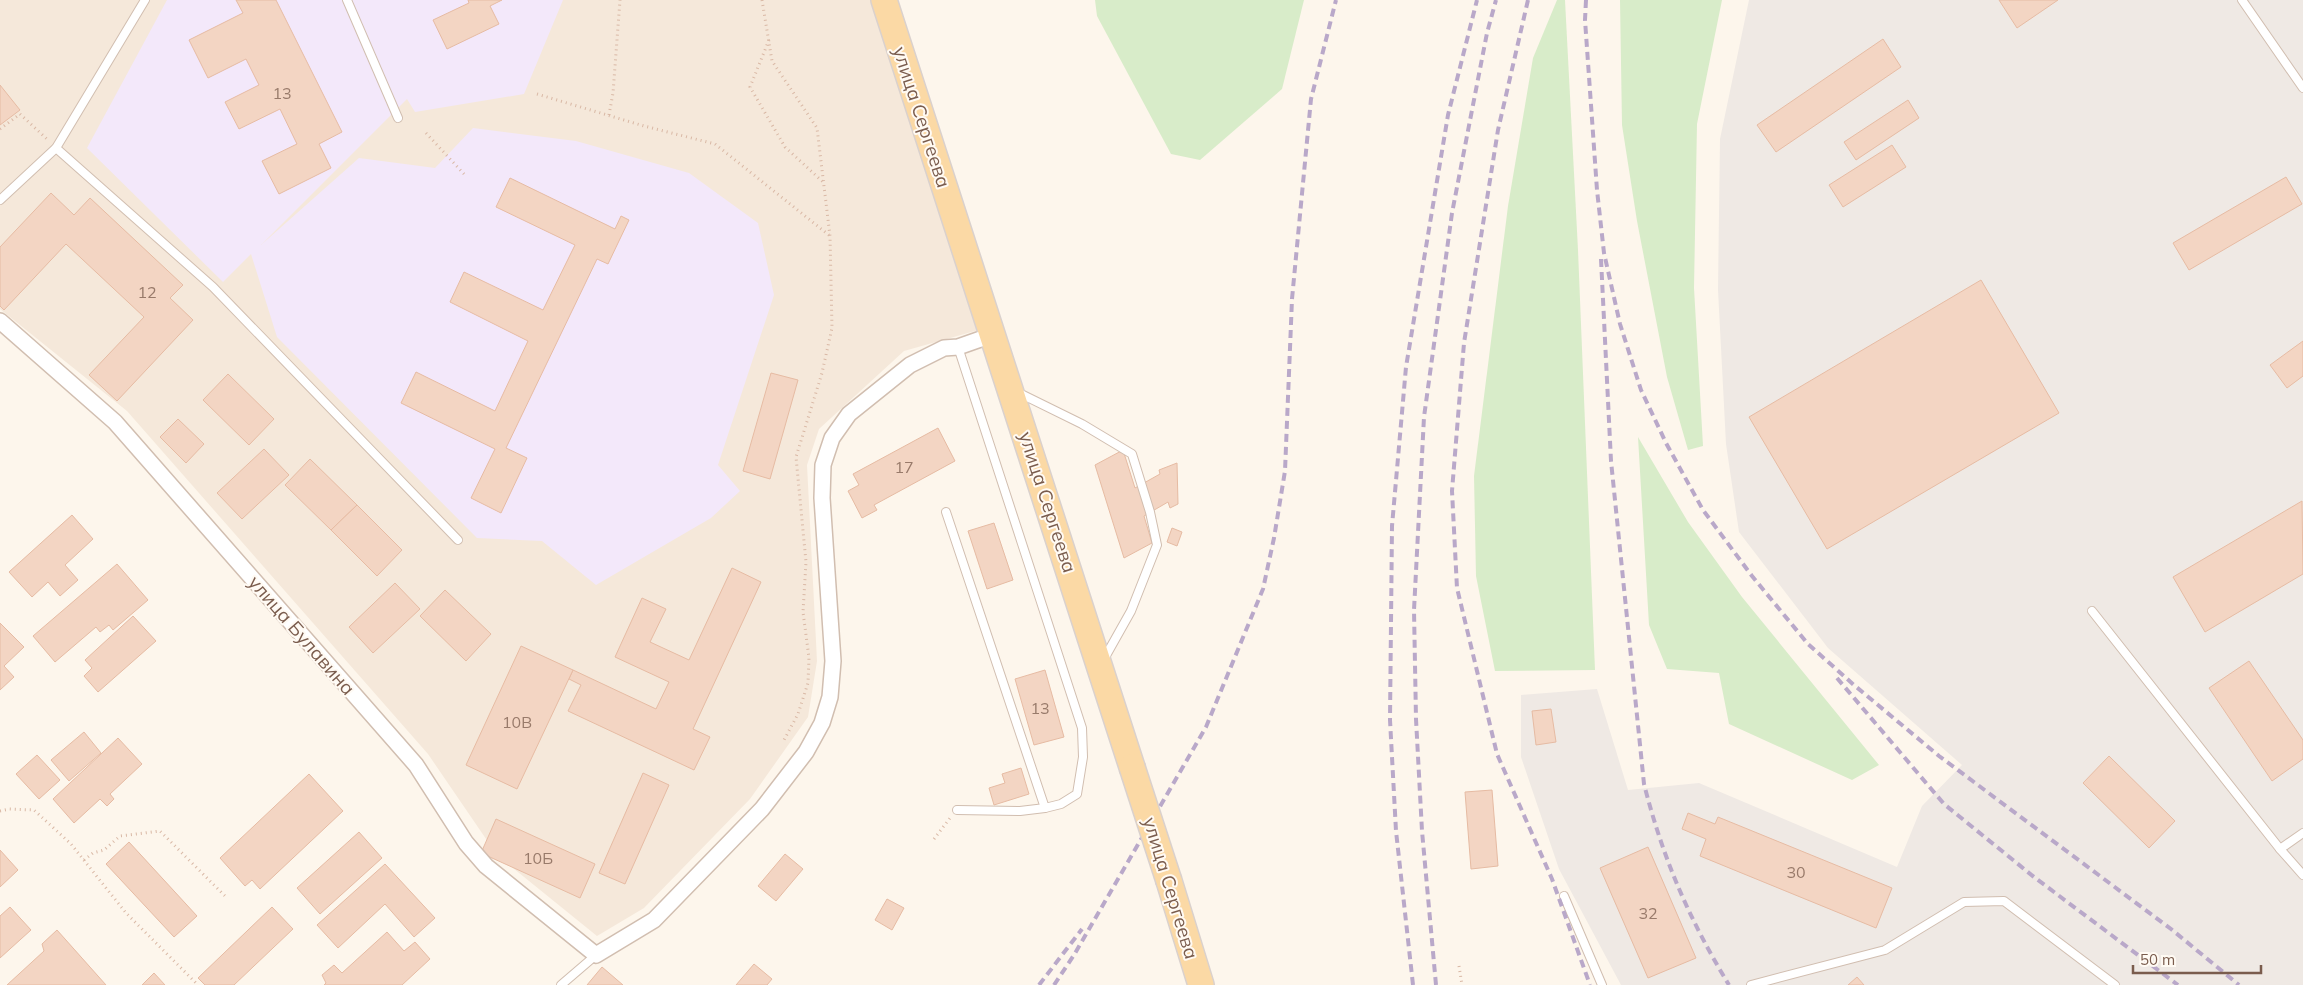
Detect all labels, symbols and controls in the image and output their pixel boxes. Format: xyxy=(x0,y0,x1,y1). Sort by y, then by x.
street label: улица Сергеева xyxy=(888,43,956,191)
house number: 13 xyxy=(272,83,292,103)
house number: 12 xyxy=(137,282,157,302)
street label: улица Сергеева xyxy=(1014,428,1082,576)
house number: 17 xyxy=(894,457,914,477)
street label: улица Булавина xyxy=(244,570,360,700)
house number: 13 xyxy=(1030,698,1050,718)
house number: 10В xyxy=(502,712,532,732)
street label: улица Сергеева xyxy=(1138,814,1204,962)
house number: 10Б xyxy=(523,848,553,868)
house number: 30 xyxy=(1786,862,1806,882)
house number: 32 xyxy=(1638,903,1658,923)
scale bar xyxy=(2133,942,2260,974)
text: 50 m xyxy=(2140,950,2175,969)

